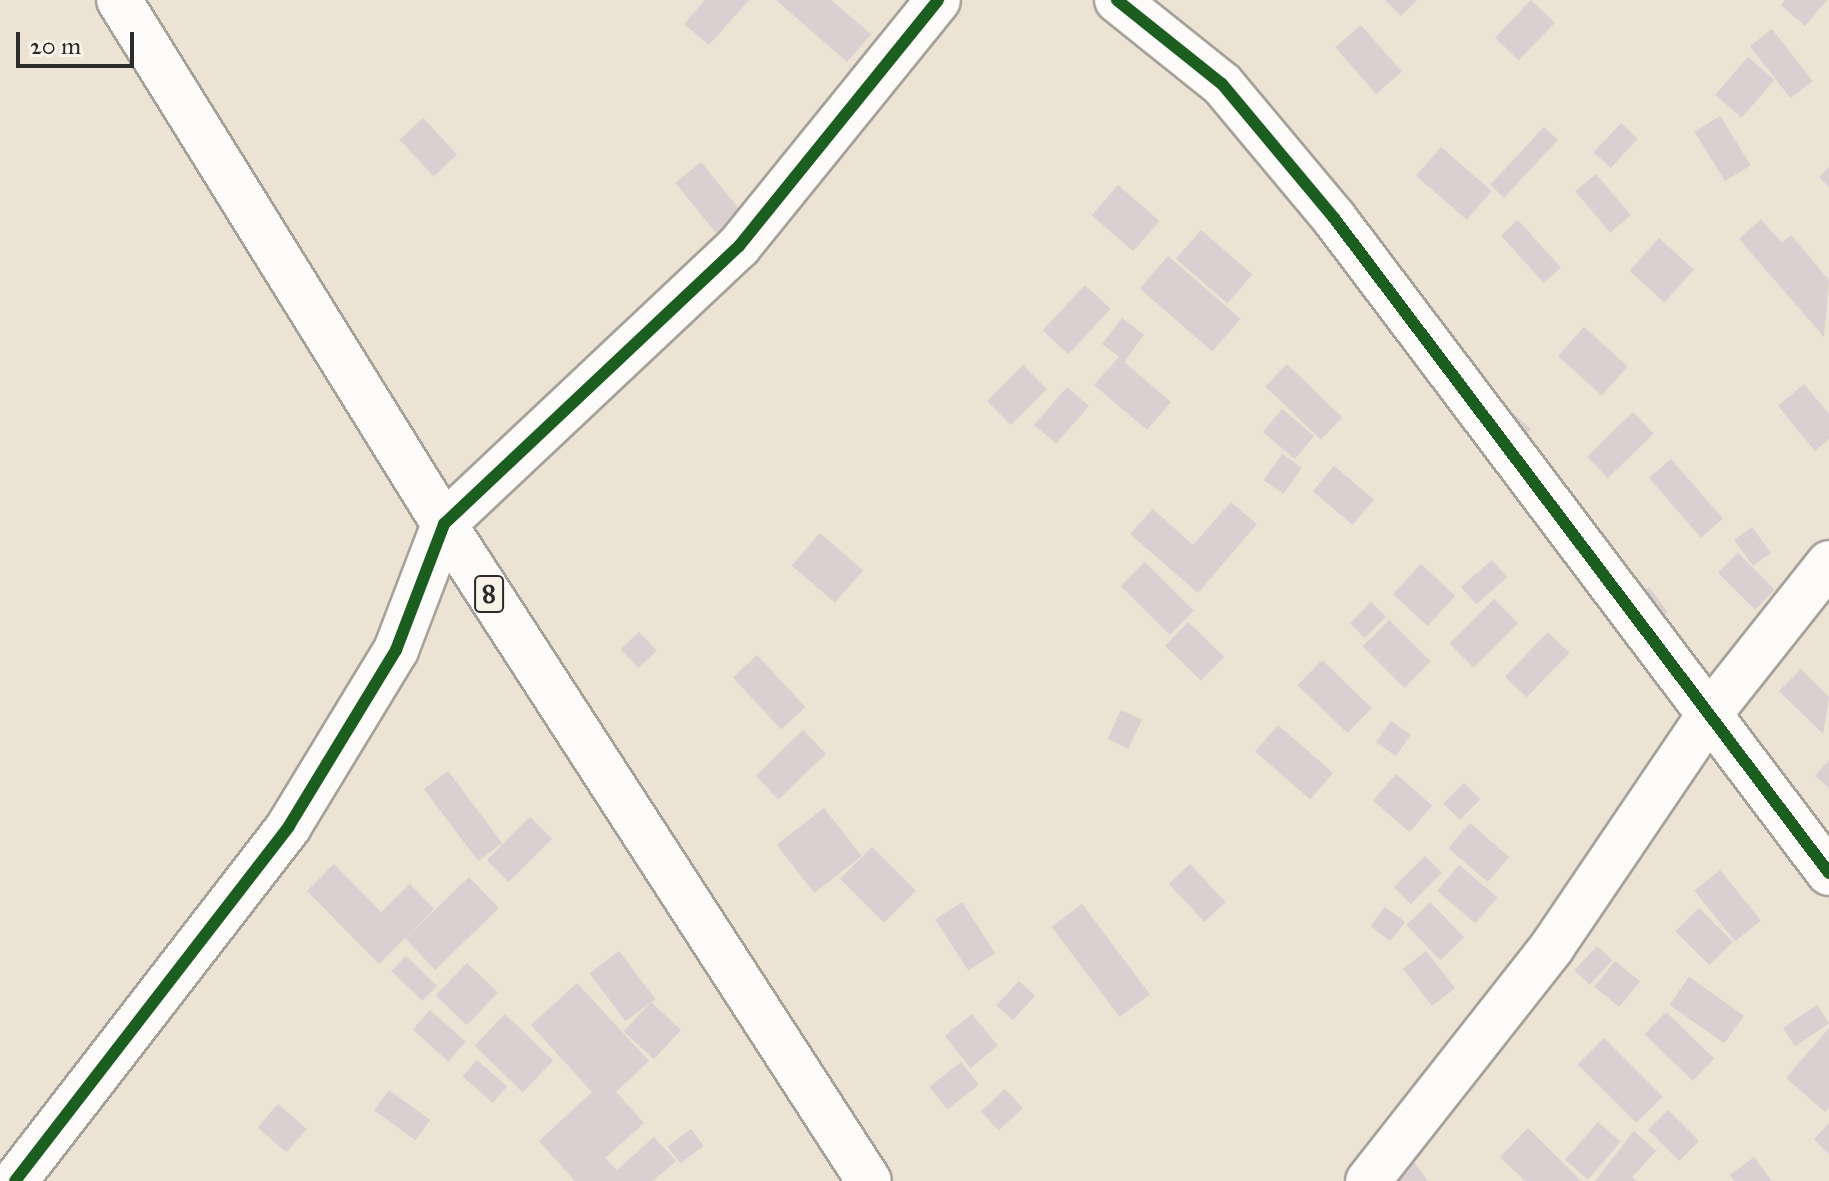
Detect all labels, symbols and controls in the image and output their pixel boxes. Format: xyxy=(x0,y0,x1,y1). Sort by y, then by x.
scale bar xyxy=(20,16,138,66)
text: 20 m xyxy=(30,31,81,61)
road number: 8 xyxy=(473,572,505,616)

